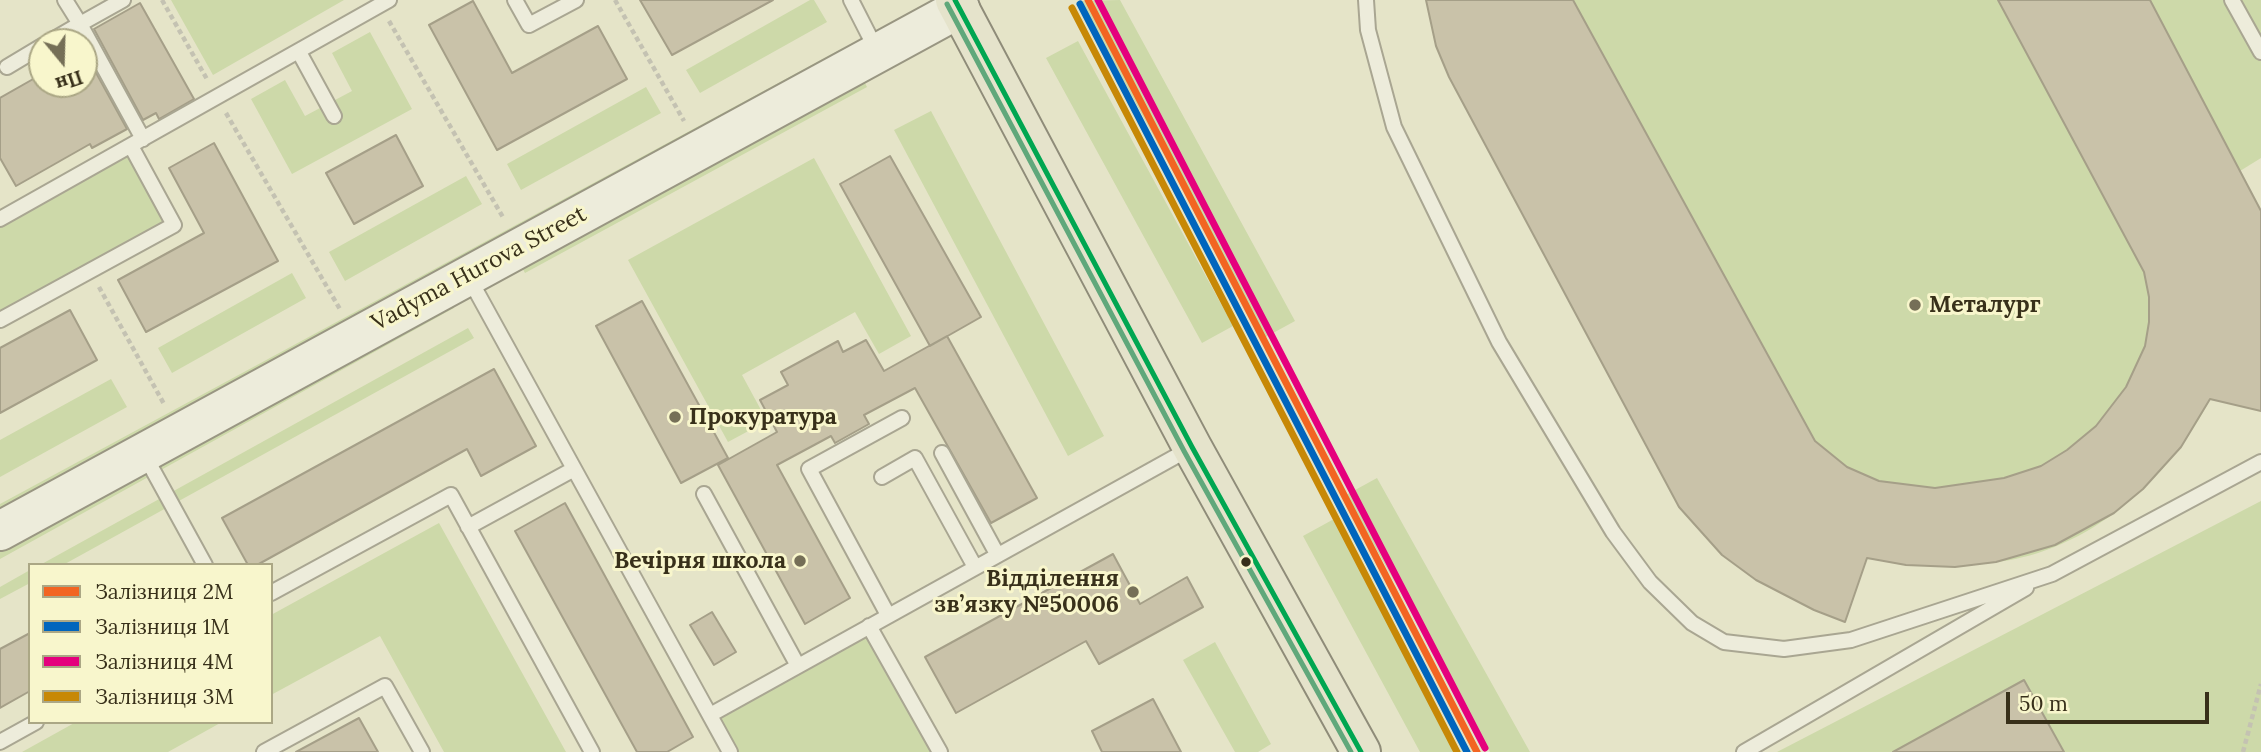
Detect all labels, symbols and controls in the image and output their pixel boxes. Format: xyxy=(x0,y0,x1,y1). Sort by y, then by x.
north arrow xyxy=(28,28,98,98)
text: Пн xyxy=(52,65,86,97)
street label: Vadyma Hurova Street xyxy=(367,201,591,337)
place label: Металург xyxy=(1929,291,2041,319)
marker: Металург xyxy=(1907,297,1923,313)
place label: Прокуратура xyxy=(689,403,837,431)
marker: Прокуратура xyxy=(667,409,683,425)
place label: Вечірня школа xyxy=(614,547,786,575)
marker: Вечірня школа xyxy=(792,553,808,569)
unlabelled marker xyxy=(1239,555,1253,569)
legend xyxy=(28,563,273,724)
place label: Відділення зв’язку №50006 xyxy=(934,565,1119,619)
text: Залізниця 2М xyxy=(95,578,233,605)
marker: Відділення зв’язку №50006 xyxy=(1125,584,1141,600)
text: Залізниця 1М xyxy=(95,613,230,640)
text: Залізниця 4М xyxy=(95,648,233,675)
scale bar xyxy=(2009,678,2212,722)
text: Залізниця 3М xyxy=(95,683,234,710)
text: 50 m xyxy=(2019,690,2068,717)

